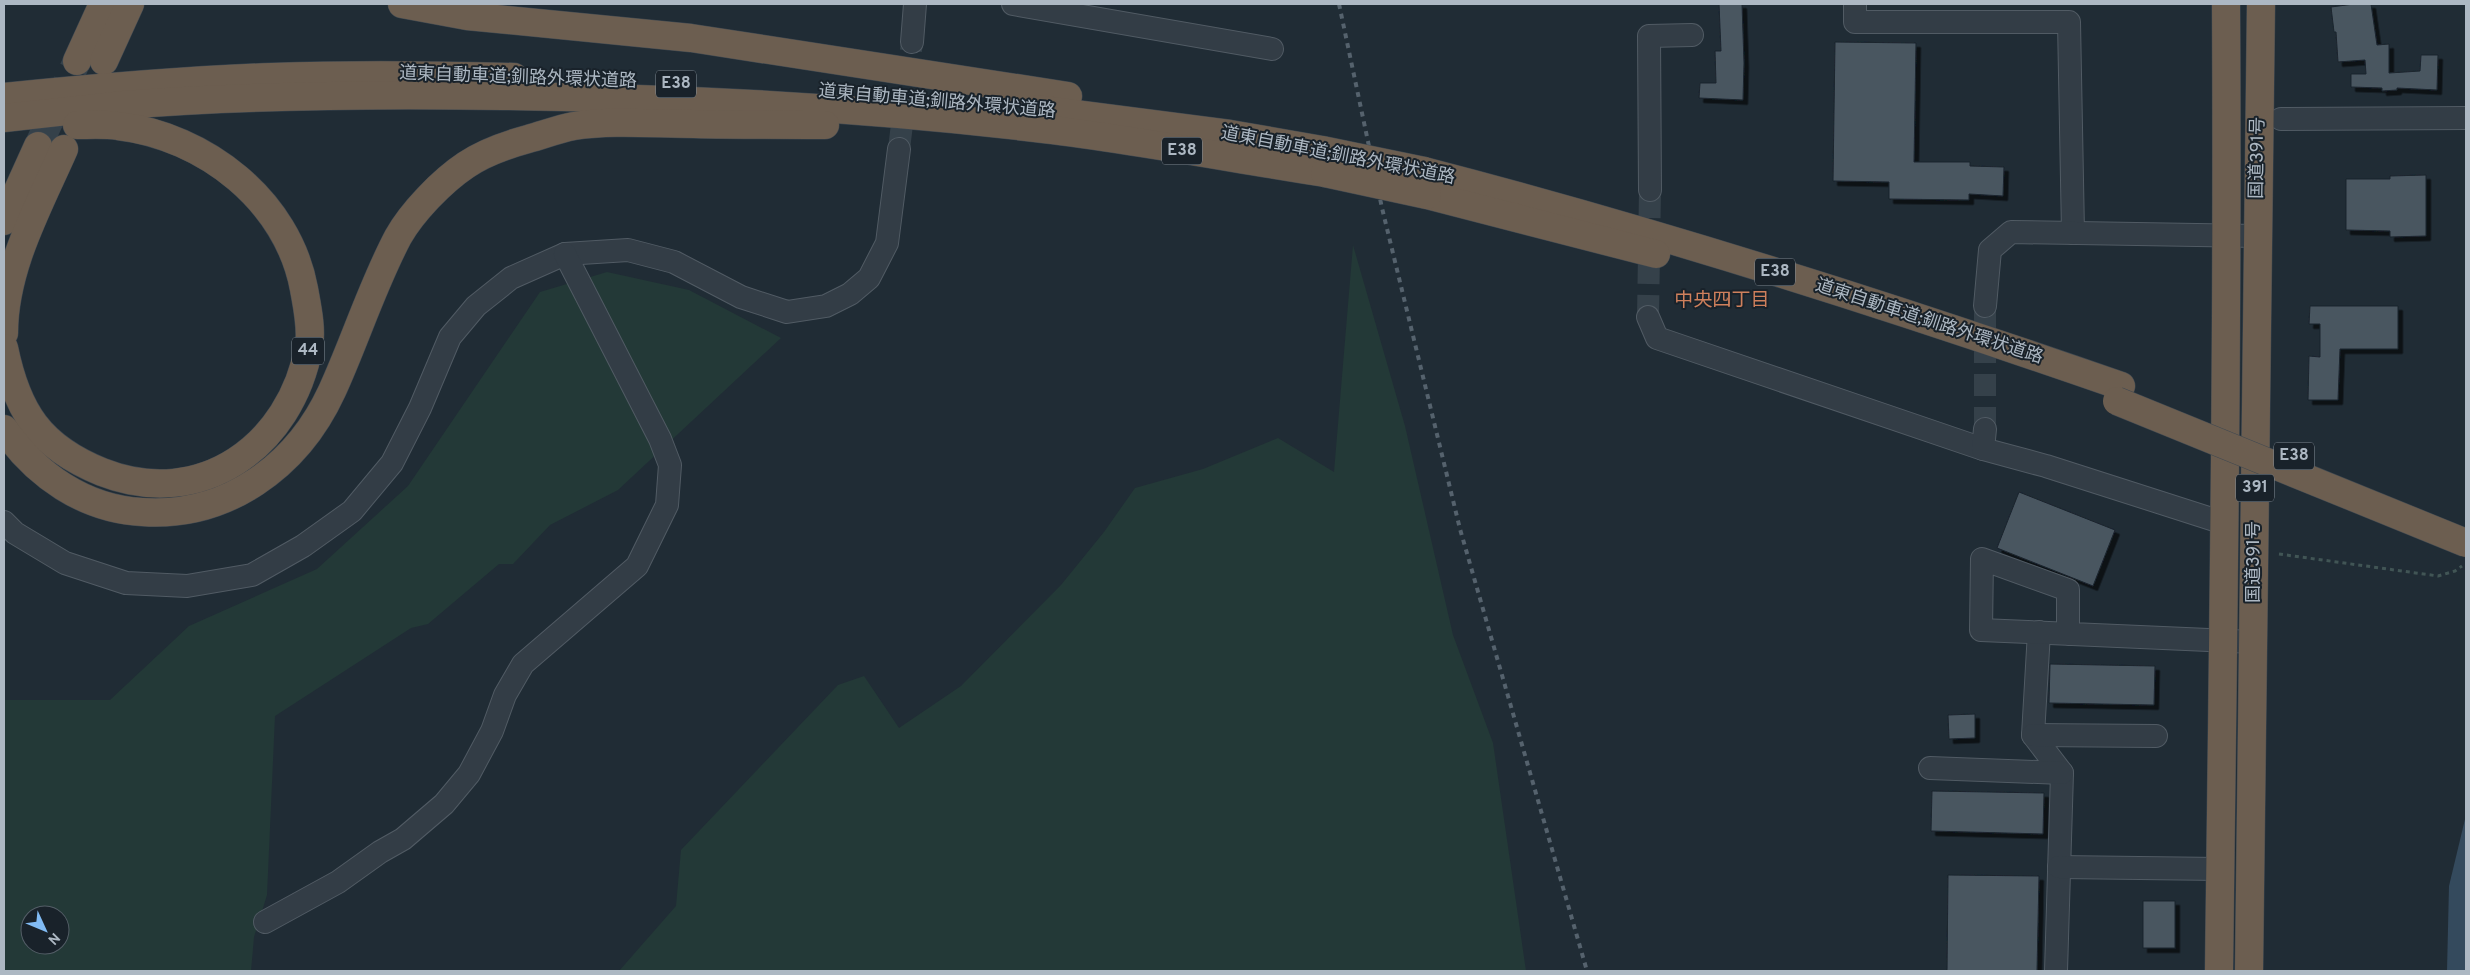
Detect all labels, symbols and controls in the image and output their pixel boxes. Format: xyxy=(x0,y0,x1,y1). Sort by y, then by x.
street label: 道東自動車道;釧路外環状道路 xyxy=(399,62,637,94)
road number: E38 xyxy=(656,70,696,98)
street label: 道東自動車道;釧路外環状道路 xyxy=(817,80,1057,124)
street label: 国道391号 xyxy=(2246,117,2270,199)
street label: 道東自動車道;釧路外環状道路 xyxy=(1219,122,1457,190)
road number: E38 xyxy=(1162,138,1202,164)
road number: E38 xyxy=(1755,258,1795,286)
street label: 道東自動車道;釧路外環状道路 xyxy=(1812,274,2046,370)
district label: 中央四丁目 xyxy=(1674,289,1770,313)
road number: 44 xyxy=(292,338,324,364)
road number: E38 xyxy=(2274,442,2314,470)
road number: 391 xyxy=(2236,474,2274,502)
street label: 国道391号 xyxy=(2243,521,2266,603)
north arrow xyxy=(20,905,70,955)
text: N xyxy=(44,928,63,948)

